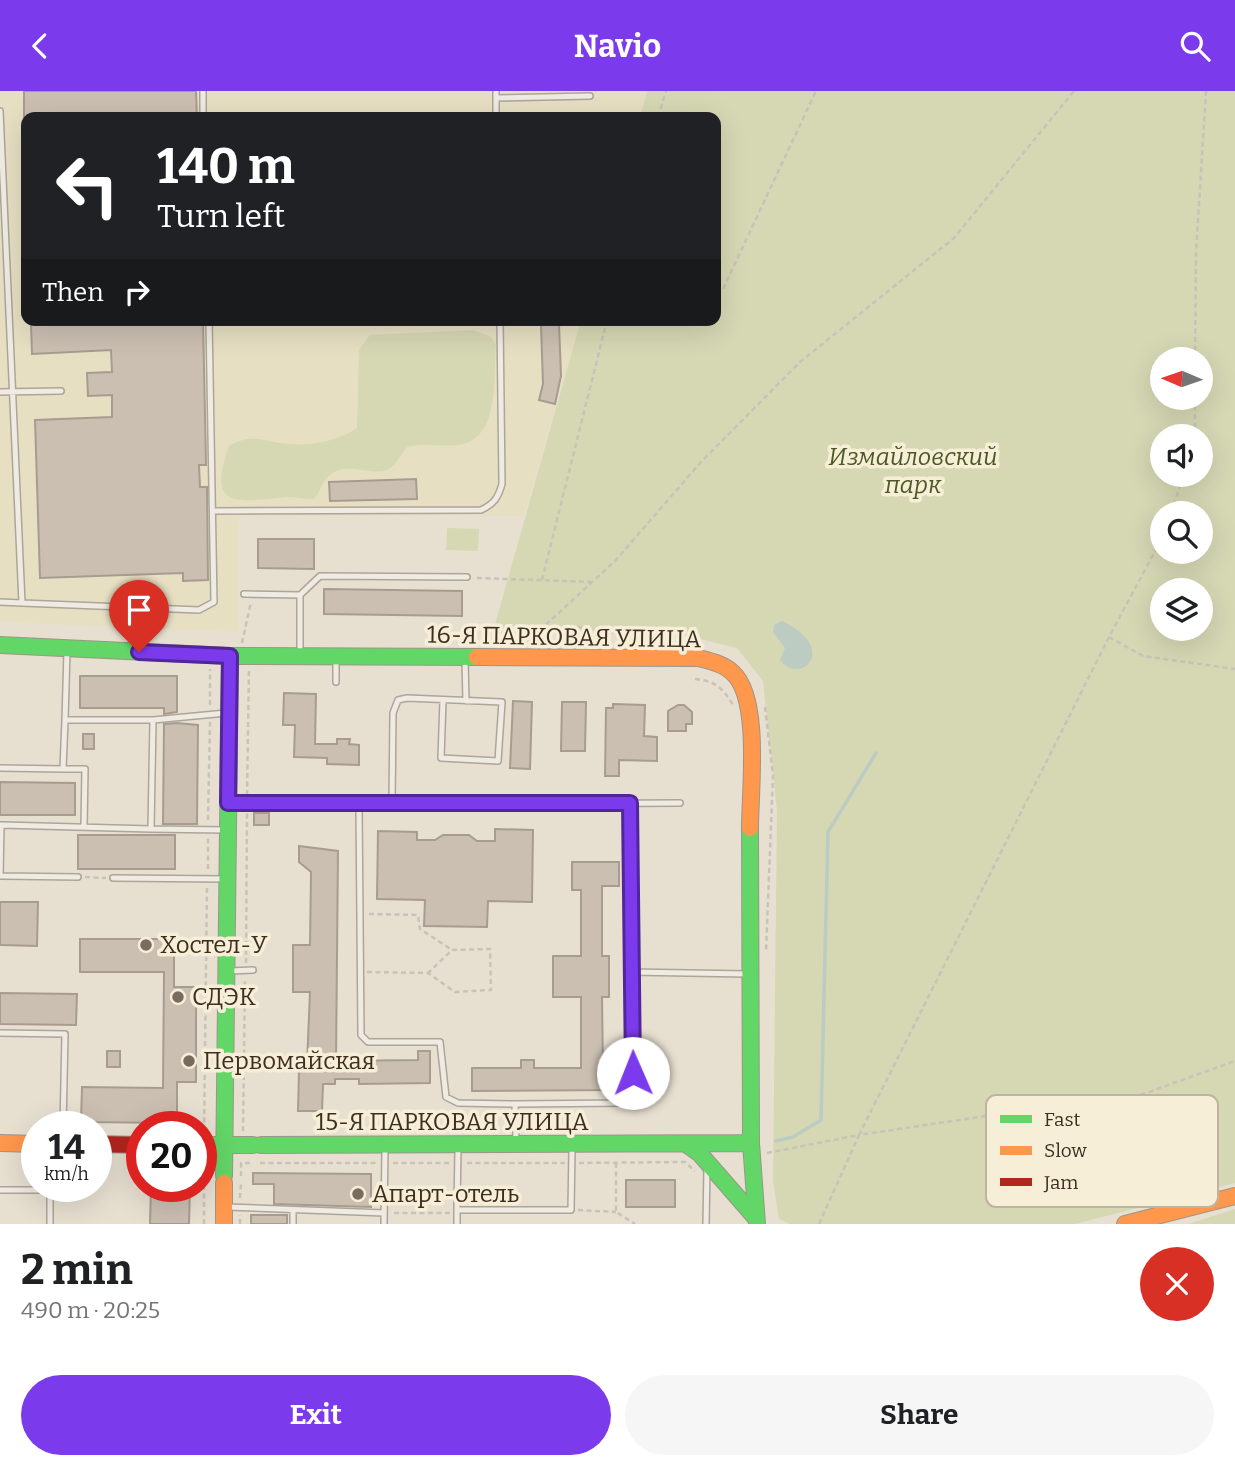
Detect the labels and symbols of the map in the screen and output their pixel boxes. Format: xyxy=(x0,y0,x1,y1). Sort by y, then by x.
north arrow xyxy=(1150,347,1213,409)
park label: Измайловский парк xyxy=(828,443,998,499)
pin xyxy=(109,580,169,652)
street label: 16-Я ПАРКОВАЯ УЛИЦА xyxy=(427,621,701,653)
place label: Хостел-У xyxy=(160,931,268,959)
marker: Хостел-У xyxy=(138,937,154,953)
place label: СДЭК xyxy=(192,983,256,1011)
marker: СДЭК xyxy=(170,989,186,1005)
position arrow xyxy=(596,1036,670,1110)
place label: Первомайская xyxy=(203,1047,375,1075)
marker: Первомайская xyxy=(181,1053,197,1069)
legend xyxy=(986,1095,1218,1207)
street label: 15-Я ПАРКОВАЯ УЛИЦА xyxy=(316,1108,588,1136)
text: Fast xyxy=(1044,1108,1081,1131)
speed limit sign: 20 xyxy=(126,1111,217,1202)
text: Slow xyxy=(1044,1139,1087,1162)
text: Jam xyxy=(1043,1171,1078,1194)
place label: Апарт-отель xyxy=(372,1180,519,1208)
marker: Апарт-отель xyxy=(350,1186,366,1202)

